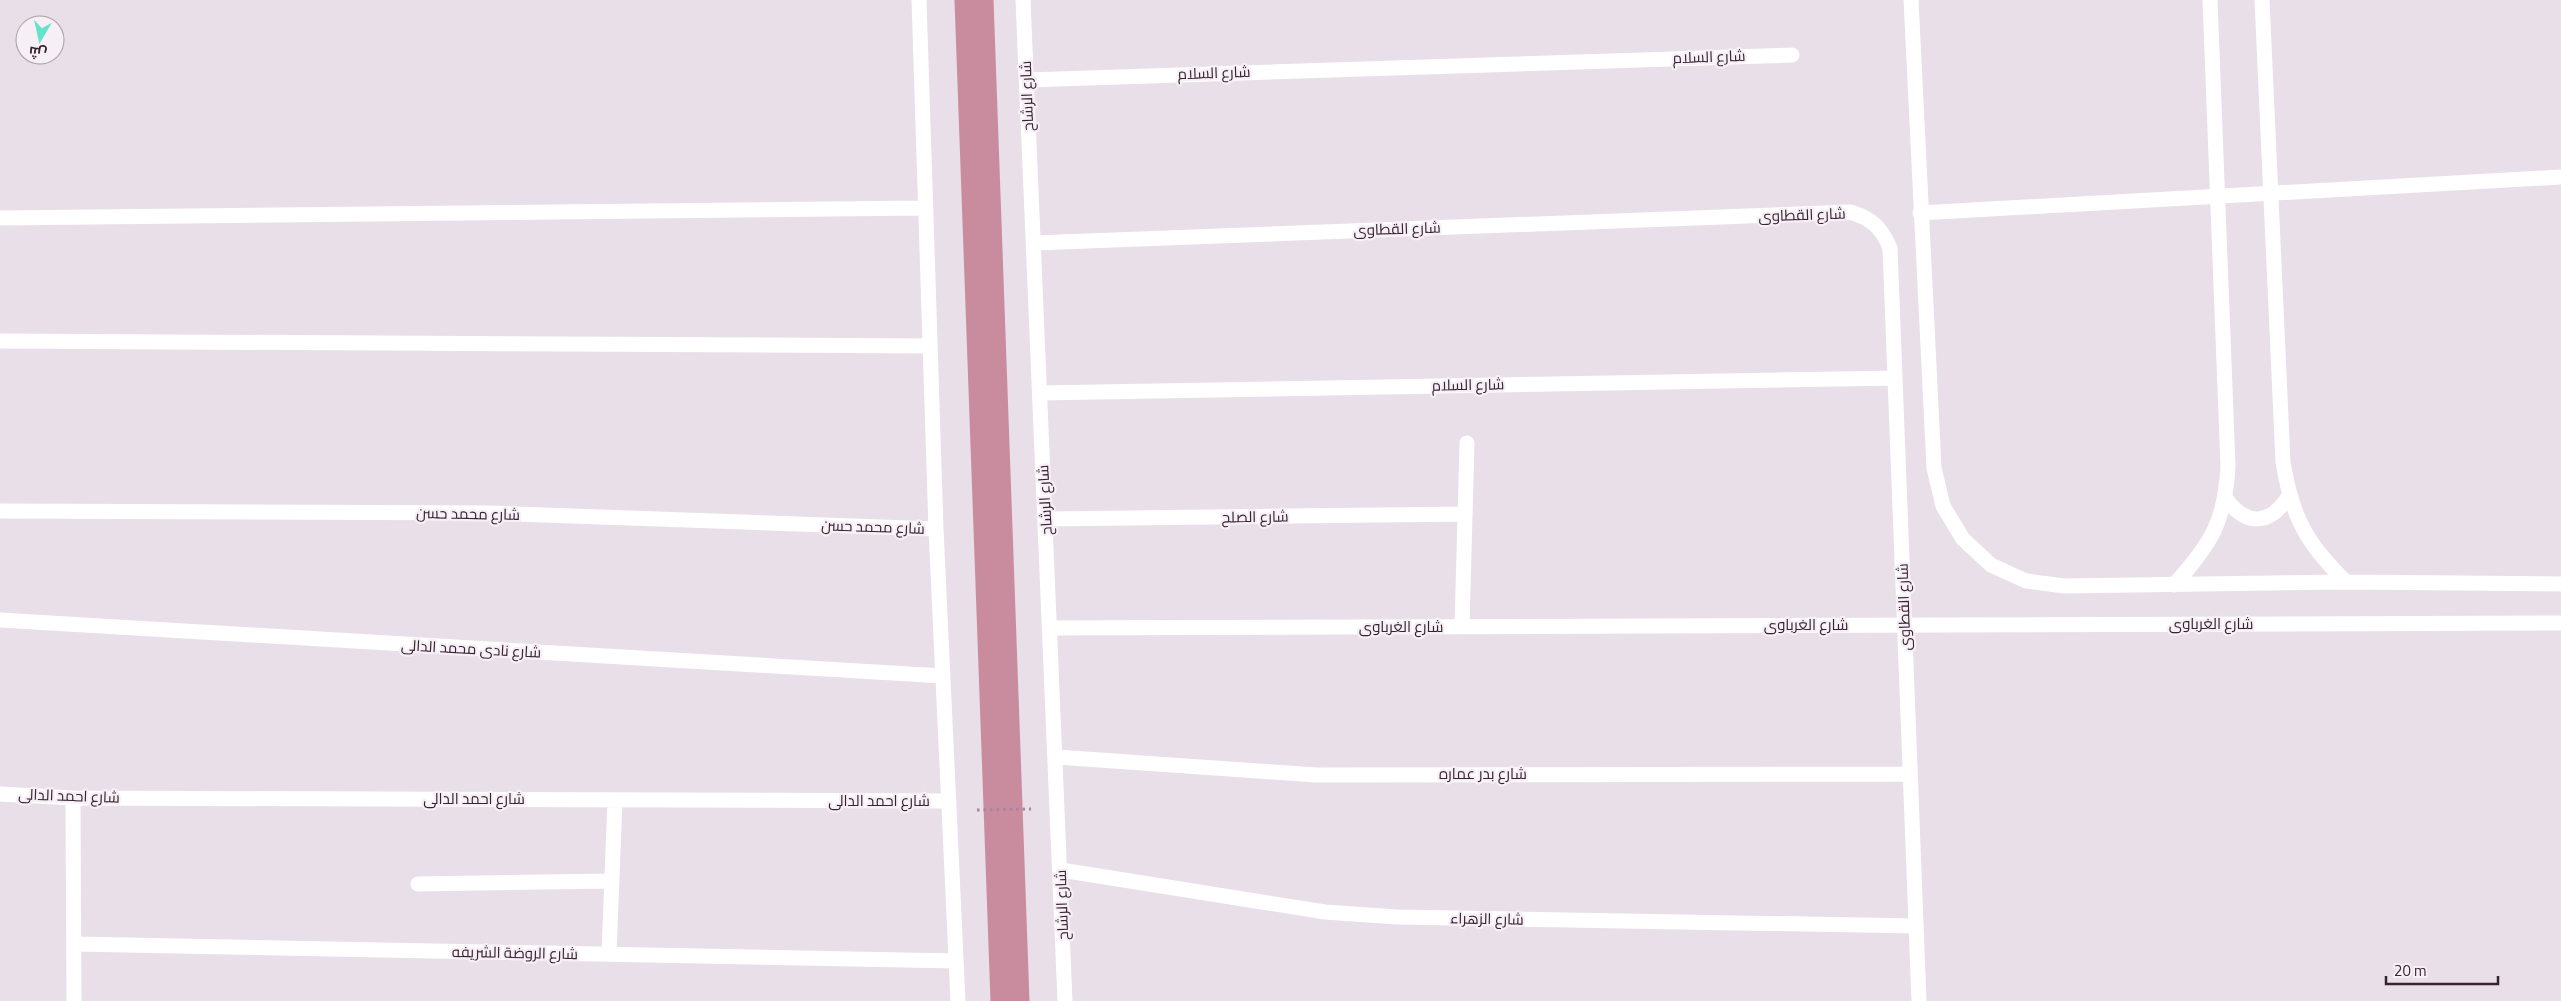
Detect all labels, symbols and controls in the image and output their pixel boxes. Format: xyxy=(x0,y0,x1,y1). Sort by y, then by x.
north arrow xyxy=(15,15,65,65)
text: ش xyxy=(27,42,48,65)
street label: شارع السلام xyxy=(1672,44,1746,69)
street label: شارع الرشاح xyxy=(1014,60,1039,132)
street label: شارع السلام xyxy=(1177,60,1251,85)
street label: شارع القطاوى xyxy=(1758,201,1846,228)
street label: شارع القطاوى xyxy=(1353,215,1441,242)
street label: شارع السلام xyxy=(1431,372,1505,397)
street label: شارع الرشاح xyxy=(1031,464,1058,536)
street label: شارع محمد حسن xyxy=(416,501,520,526)
street label: شارع الصلح xyxy=(1221,504,1289,529)
street label: شارع محمد حسن xyxy=(821,513,925,540)
street label: شارع القطاوى xyxy=(1890,563,1917,651)
street label: شارع الغرباوى xyxy=(2169,612,2253,635)
street label: شارع الغرباوى xyxy=(1764,613,1848,636)
street label: شارع الغرباوى xyxy=(1359,615,1443,638)
street label: شارع نادى محمد الدالى xyxy=(400,633,542,664)
street label: شارع بدر عماره xyxy=(1439,762,1527,785)
street label: شارع احمد الدالى xyxy=(18,782,120,809)
street label: شارع احمد الدالى xyxy=(423,787,525,810)
street label: شارع احمد الدالى xyxy=(828,789,930,812)
street label: شارع الرشاح xyxy=(1049,869,1074,941)
street label: شارع الزهراء xyxy=(1450,906,1524,931)
street label: شارع الروضة الشريفه xyxy=(452,940,578,965)
scale bar xyxy=(2386,954,2498,986)
text: 20 m xyxy=(2394,959,2427,982)

